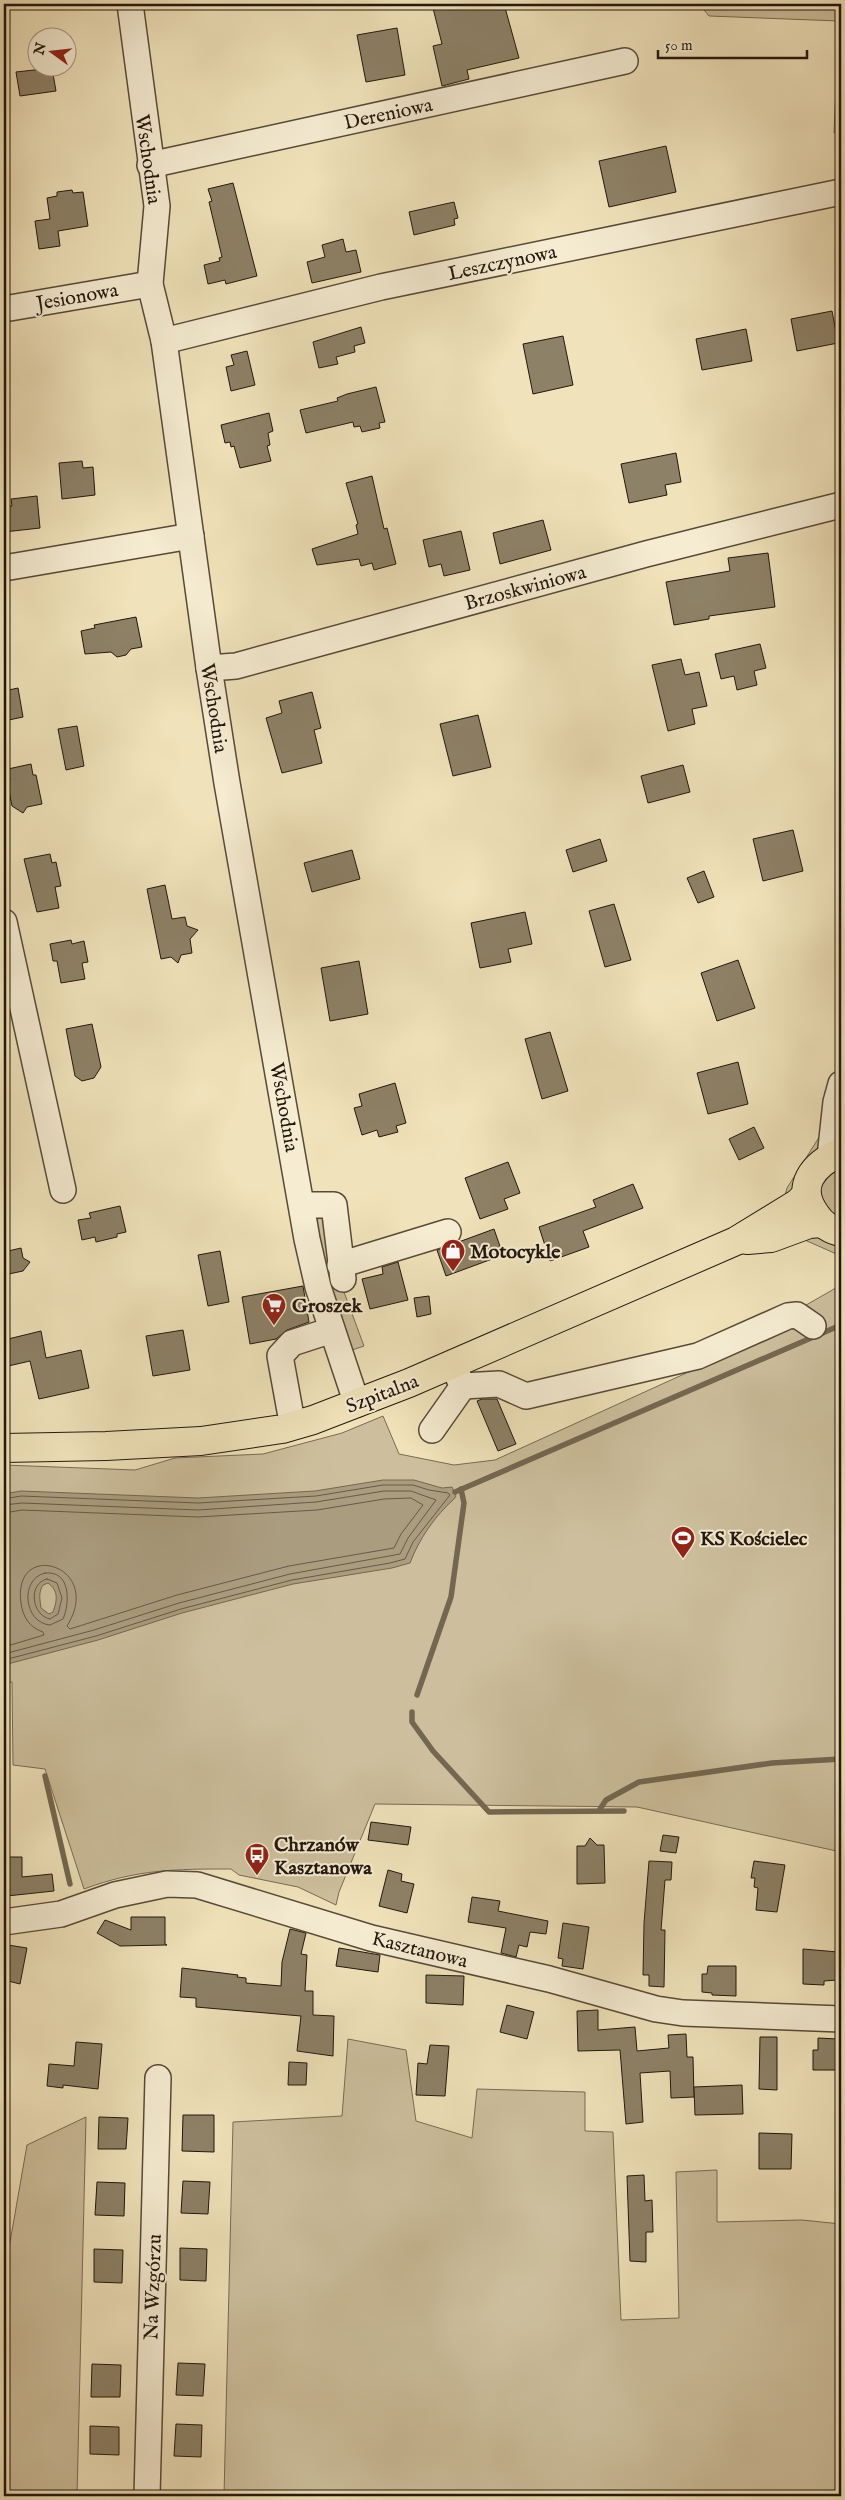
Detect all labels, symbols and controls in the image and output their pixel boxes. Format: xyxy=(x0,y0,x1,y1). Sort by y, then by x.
north arrow xyxy=(28,28,78,78)
scale bar xyxy=(658,28,806,60)
text: 50 m xyxy=(665,36,693,55)
text: N xyxy=(30,41,51,58)
street label: Dereniowa xyxy=(342,93,435,136)
street label: Wschodnia xyxy=(129,113,166,206)
street label: Leszczynowa xyxy=(446,240,559,287)
street label: Jesionowa xyxy=(32,278,121,317)
street label: Brzoskwiniowa xyxy=(462,560,589,617)
street label: Wschodnia xyxy=(194,662,233,755)
street label: Wschodnia xyxy=(263,1061,304,1154)
shop icon: Motocykle xyxy=(440,1238,466,1272)
place label: Motocykle xyxy=(470,1240,561,1265)
supermarket icon: Groszek xyxy=(261,1292,287,1326)
place label: Groszek xyxy=(292,1294,363,1319)
street label: Szpitalna xyxy=(343,1369,423,1420)
sports icon: KS Kościelec xyxy=(670,1525,696,1559)
place label: KS Kościelec xyxy=(700,1527,808,1552)
place label: Chrzanów Kasztanowa xyxy=(274,1833,372,1881)
bus stop icon: Chrzanów Kasztanowa xyxy=(244,1842,270,1876)
street label: Kasztanowa xyxy=(369,1926,471,1975)
street label: Na Wzgórzu xyxy=(139,2234,168,2340)

